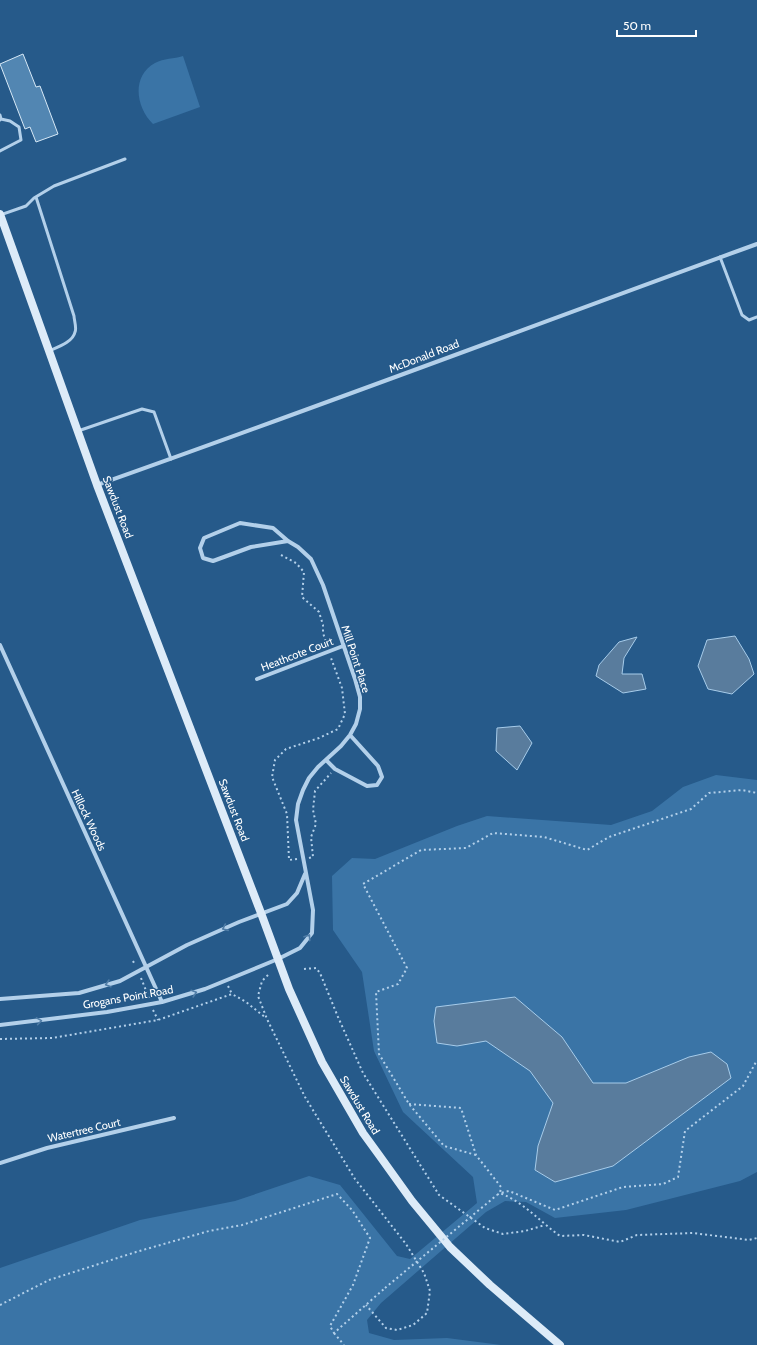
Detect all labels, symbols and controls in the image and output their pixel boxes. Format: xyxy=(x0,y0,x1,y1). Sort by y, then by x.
scale bar xyxy=(617,12,696,38)
text: 50 m xyxy=(623,18,651,33)
street label: McDonald Road xyxy=(387,336,461,376)
street label: Sawdust Road xyxy=(100,474,136,540)
street label: Mill Point Place xyxy=(338,623,374,695)
street label: Heathcote Court xyxy=(259,634,335,674)
street label: Sawdust Road xyxy=(216,777,252,843)
street label: Hillock Woods xyxy=(69,787,110,853)
one-way arrow xyxy=(222,923,230,931)
one-way arrow xyxy=(304,935,311,942)
one-way arrow xyxy=(105,979,112,988)
street label: Grogans Point Road xyxy=(82,982,174,1012)
one-way arrow xyxy=(190,989,197,998)
one-way arrow xyxy=(36,1017,42,1026)
street label: Sawdust Road xyxy=(337,1073,383,1137)
street label: Watertree Court xyxy=(46,1115,122,1145)

